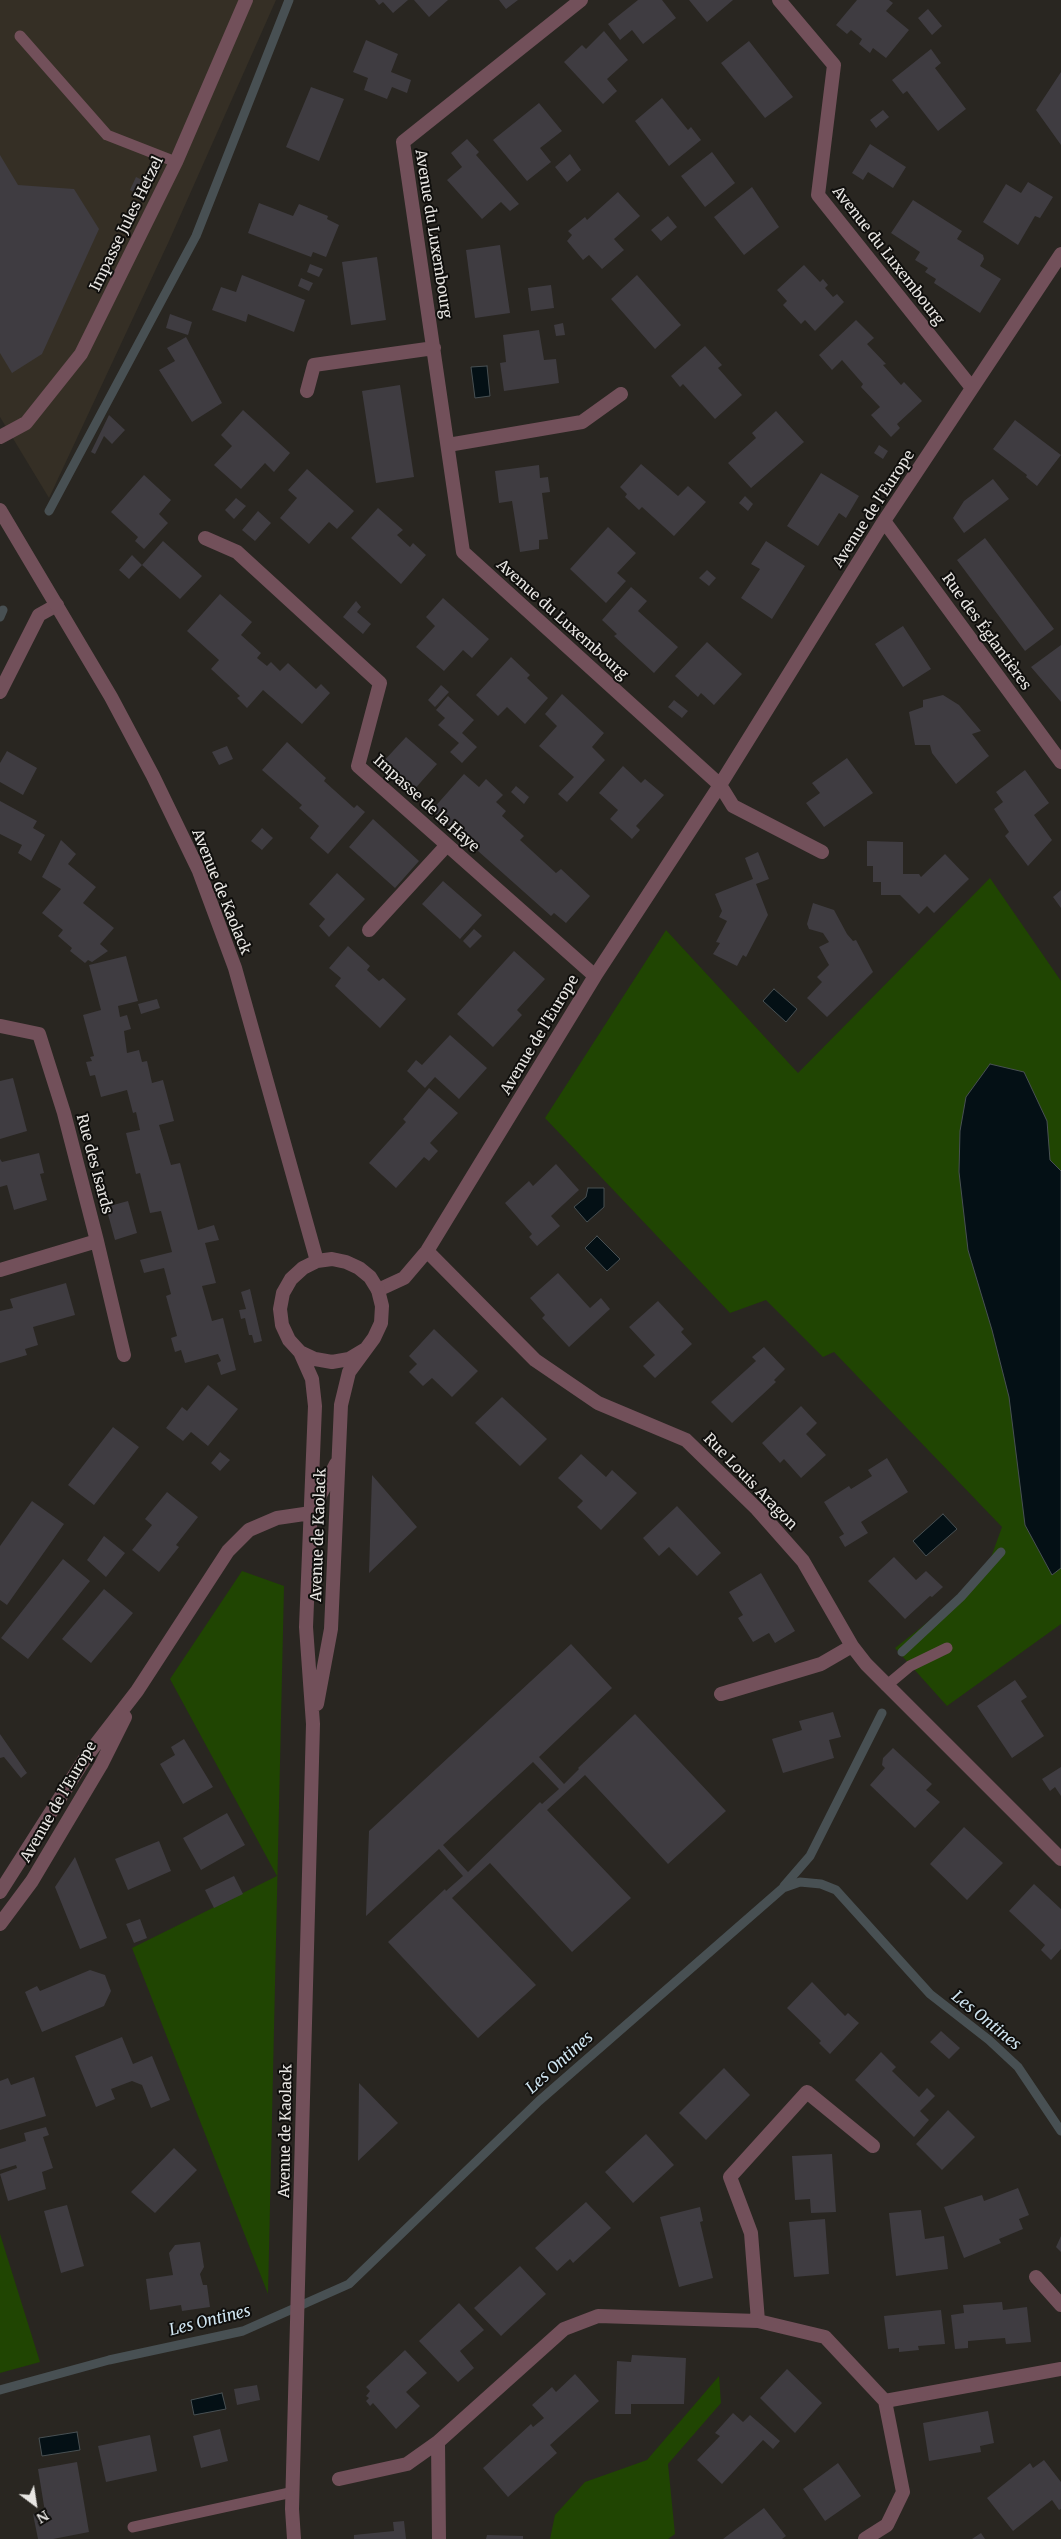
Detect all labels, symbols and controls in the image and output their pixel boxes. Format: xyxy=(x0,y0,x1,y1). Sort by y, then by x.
street label: Avenue du Luxembourg xyxy=(411,148,455,320)
street label: Impasse Jules Hetzel xyxy=(87,154,167,294)
street label: Avenue du Luxembourg xyxy=(828,183,948,329)
street label: Avenue de l'Europe xyxy=(829,447,919,571)
street label: Avenue du Luxembourg xyxy=(493,556,631,684)
street label: Rue des Églantières xyxy=(938,570,1034,694)
street label: Impasse de la Haye xyxy=(369,752,483,856)
street label: Avenue de Kaolack xyxy=(188,827,254,957)
street label: Avenue de l'Europe xyxy=(497,972,583,1098)
street label: Rue des Isards xyxy=(72,1112,116,1216)
street label: Rue Louis Aragon xyxy=(699,1430,801,1534)
street label: Avenue de Kaolack xyxy=(308,1468,330,1602)
street label: Avenue de l'Europe xyxy=(17,1738,101,1866)
water label: Les Ontines xyxy=(948,1987,1024,2055)
water label: Les Ontines xyxy=(523,2028,597,2098)
street label: Avenue de Kaolack xyxy=(276,2064,296,2198)
water label: Les Ontines xyxy=(167,2302,253,2340)
north arrow xyxy=(10,2479,60,2529)
text: N xyxy=(33,2506,52,2527)

